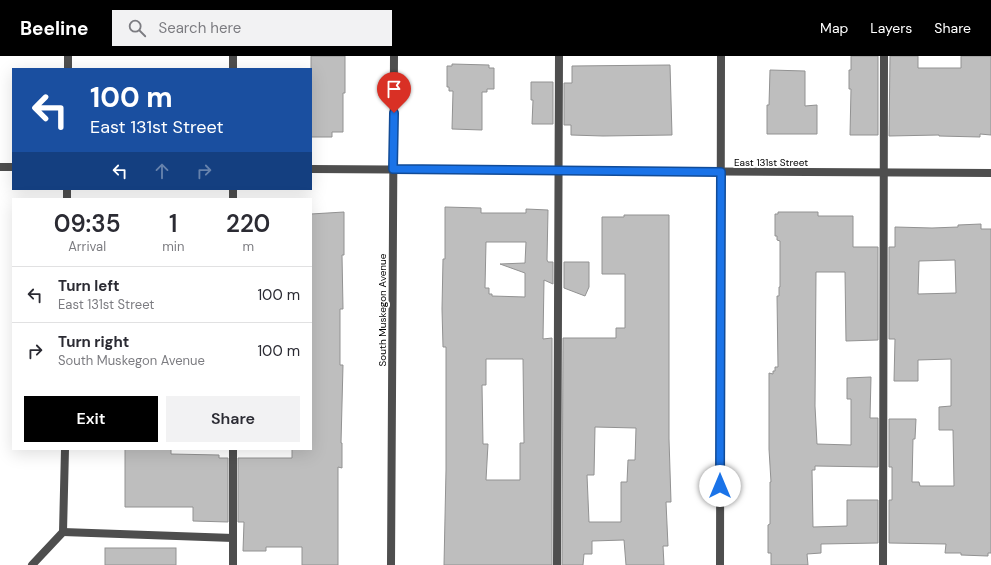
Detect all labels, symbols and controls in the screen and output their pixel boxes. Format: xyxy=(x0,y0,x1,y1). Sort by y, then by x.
search box xyxy=(112,10,392,46)
text: Beeline xyxy=(20,16,88,41)
icon: search xyxy=(126,17,148,39)
text: Search here xyxy=(158,18,241,38)
text: Map xyxy=(820,19,848,37)
text: Layers xyxy=(870,19,912,37)
text: Share xyxy=(934,19,971,37)
pin xyxy=(377,72,411,113)
icon: arrive xyxy=(383,78,405,100)
text: 100 m xyxy=(90,79,173,116)
icon: left xyxy=(24,84,76,136)
text: East 131st Street xyxy=(90,115,224,139)
street label: East 131st Street xyxy=(734,156,808,169)
icon: left xyxy=(109,160,131,182)
icon: ahead xyxy=(151,160,173,182)
icon: right xyxy=(193,160,215,182)
text: 09:35 xyxy=(54,208,121,239)
text: 1 xyxy=(169,208,177,239)
text: 220 xyxy=(226,208,270,239)
text: Arrival xyxy=(68,238,106,255)
text: min xyxy=(162,238,184,255)
text: m xyxy=(242,238,254,255)
street label: South Muskegon Avenue xyxy=(376,253,389,366)
text: Turn left xyxy=(58,276,119,296)
icon: left xyxy=(24,284,46,306)
text: 100 m xyxy=(257,285,300,305)
text: East 131st Street xyxy=(58,296,154,313)
text: Turn right xyxy=(58,332,129,352)
icon: right xyxy=(24,340,46,362)
text: 100 m xyxy=(257,341,300,361)
text: South Muskegon Avenue xyxy=(58,352,205,369)
button: Exit xyxy=(24,396,158,442)
button: Share xyxy=(166,396,300,442)
position arrow xyxy=(699,465,741,507)

